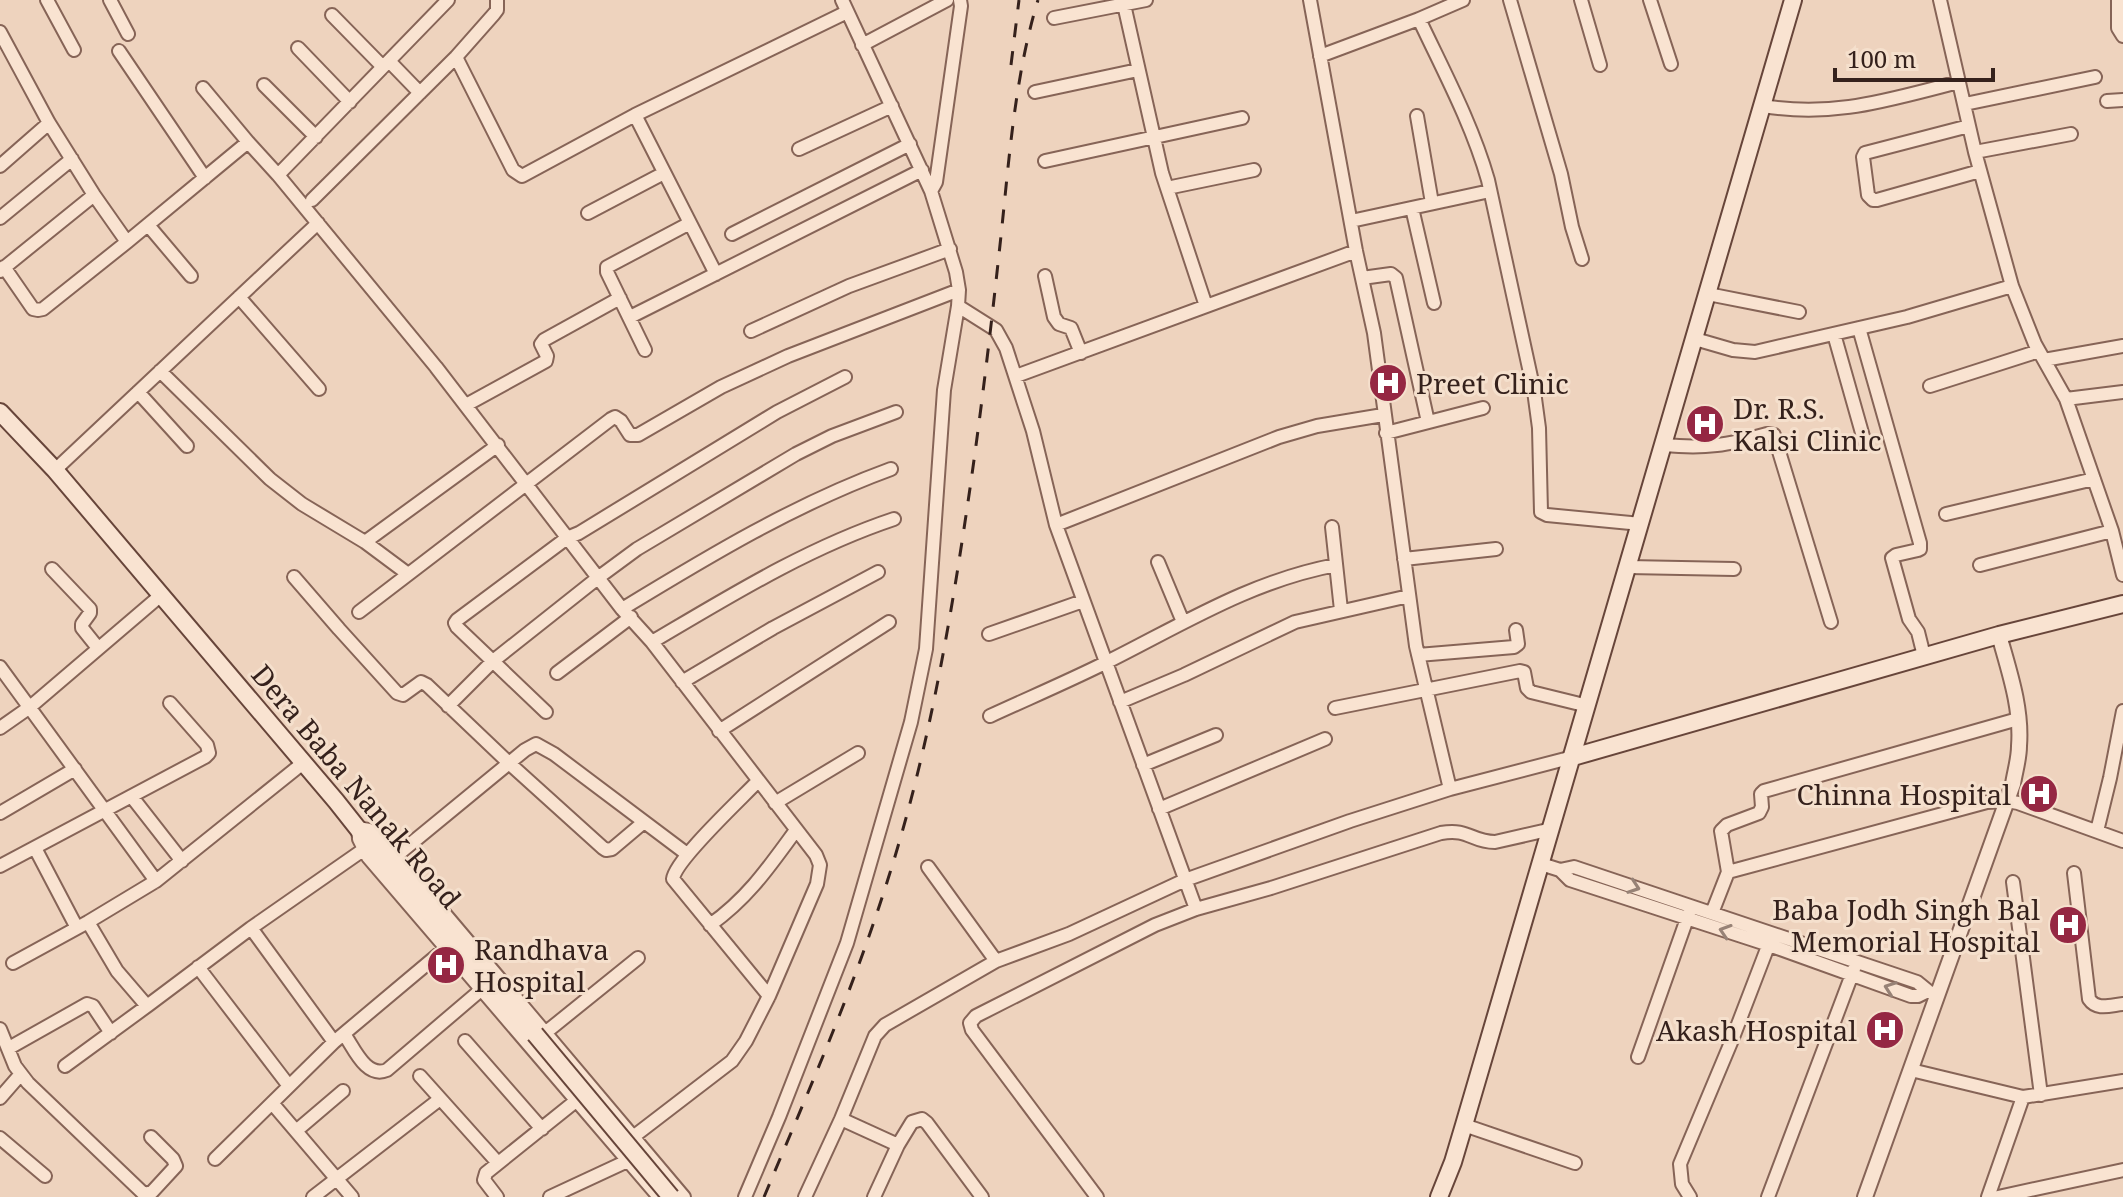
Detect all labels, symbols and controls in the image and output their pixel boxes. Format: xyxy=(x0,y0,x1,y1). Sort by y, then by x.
scale bar xyxy=(1835,32,1993,82)
text: 100 m xyxy=(1847,42,1916,75)
hospital icon: Preet Clinic xyxy=(1367,362,1409,404)
place label: Preet Clinic xyxy=(1416,364,1569,402)
place label: Dr. R.S. Kalsi Clinic xyxy=(1733,389,1882,459)
hospital icon: Dr. R.S. Kalsi Clinic xyxy=(1684,403,1726,445)
street label: Dera Baba Nanak Road xyxy=(244,656,470,916)
hospital icon: Chinna Hospital xyxy=(2018,773,2060,815)
place label: Chinna Hospital xyxy=(1796,775,2011,813)
one-way arrow xyxy=(1627,878,1641,894)
place label: Baba Jodh Singh Bal Memorial Hospital xyxy=(1772,890,2040,960)
hospital icon: Baba Jodh Singh Bal Memorial Hospital xyxy=(2047,904,2089,946)
one-way arrow xyxy=(1719,924,1732,940)
place label: Randhava Hospital xyxy=(474,930,609,1000)
hospital icon: Randhava Hospital xyxy=(425,944,467,986)
one-way arrow xyxy=(1884,981,1898,998)
hospital icon: Akash Hospital xyxy=(1864,1009,1906,1051)
place label: Akash Hospital xyxy=(1656,1011,1857,1049)

